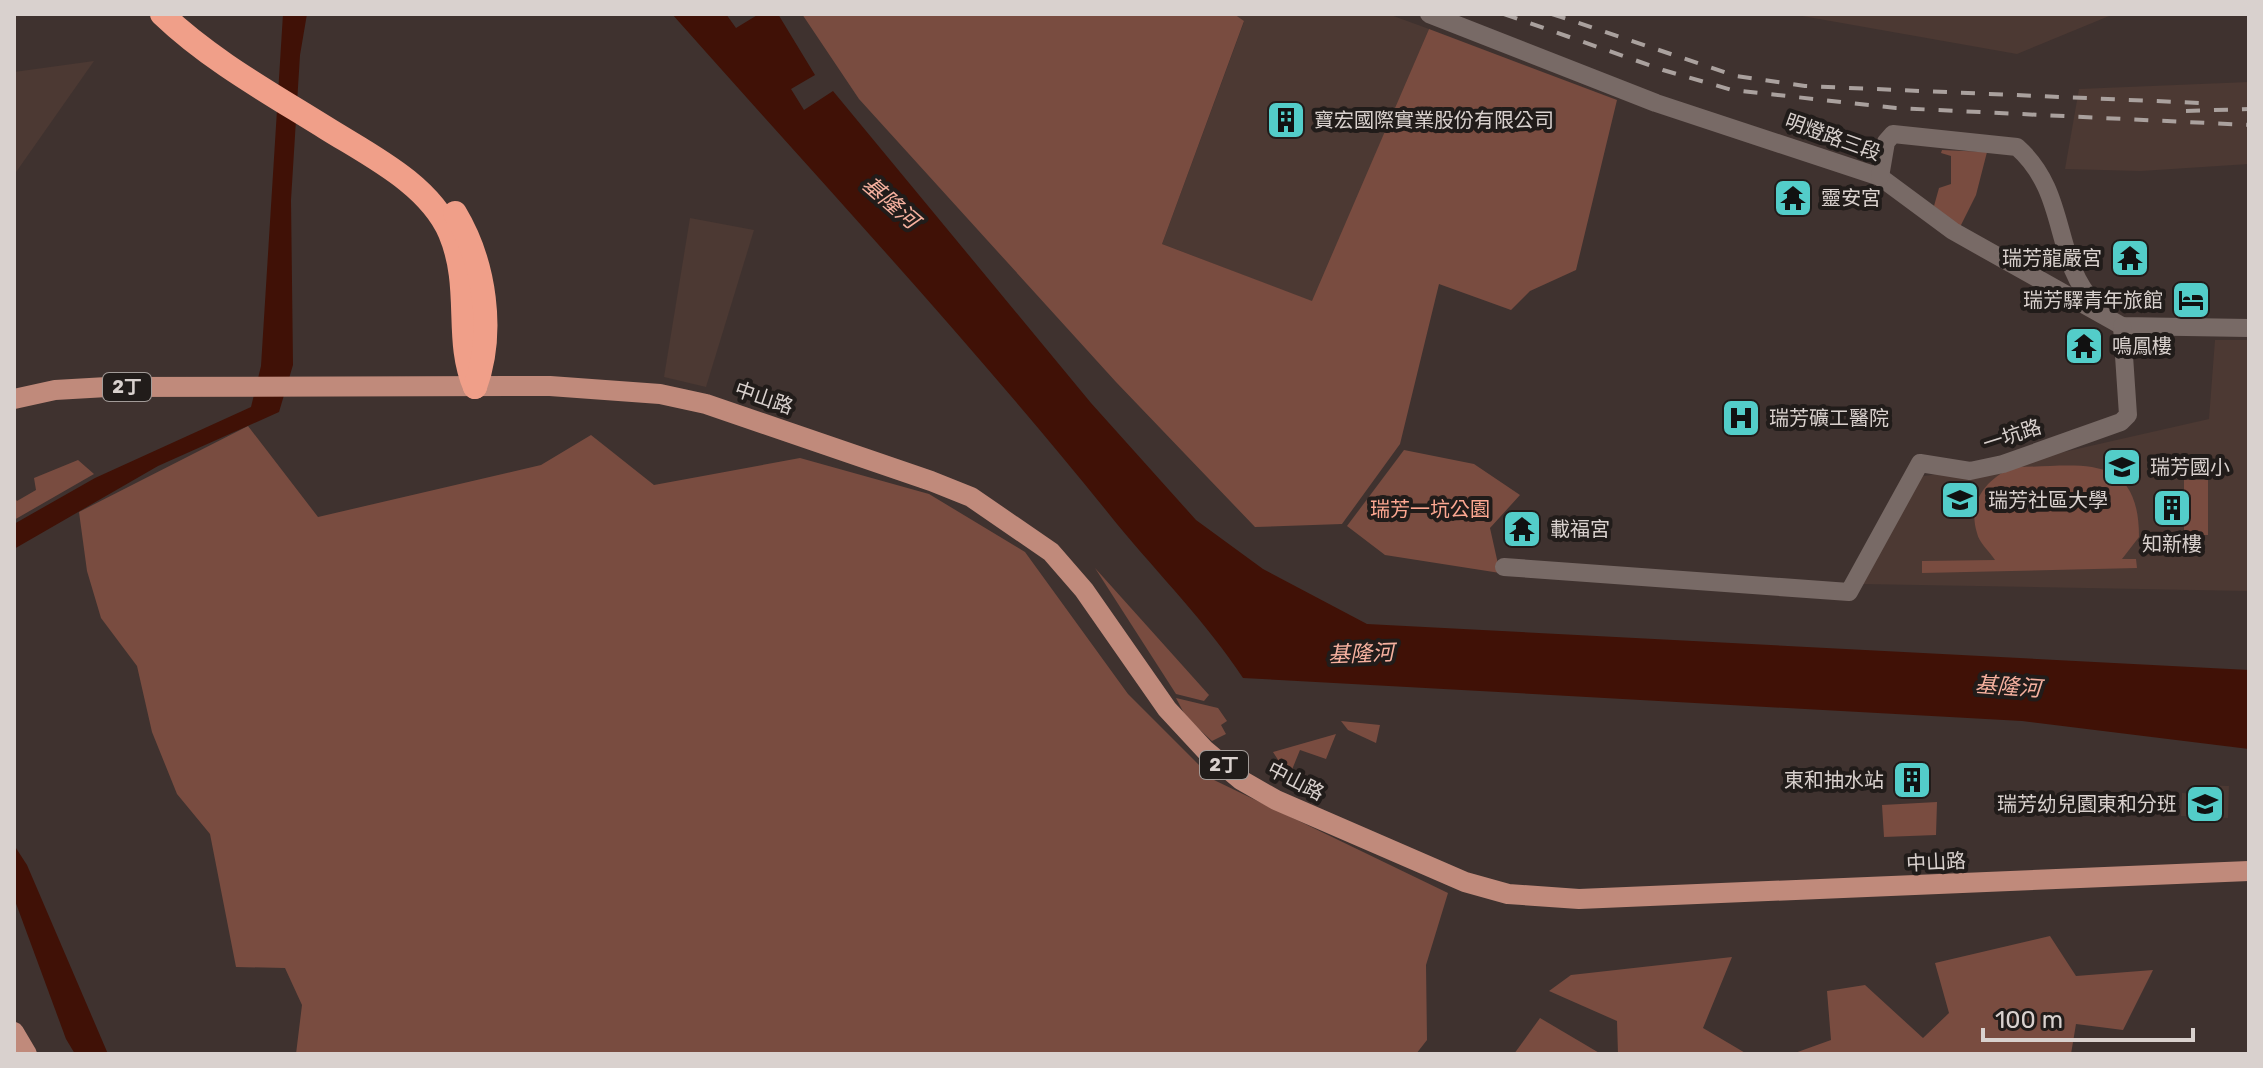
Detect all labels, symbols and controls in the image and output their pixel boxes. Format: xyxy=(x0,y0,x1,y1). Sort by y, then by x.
building icon: 寶宏國際實業股份有限公司 xyxy=(1265,99,1307,141)
place label: 寶宏國際實業股份有限公司 xyxy=(1314,108,1554,132)
street label: 明燈路三段 xyxy=(1782,109,1884,165)
water label: 基隆河 xyxy=(857,171,927,237)
temple icon: 靈安宮 xyxy=(1772,177,1814,219)
place label: 靈安宮 xyxy=(1821,186,1881,210)
temple icon: 瑞芳龍嚴宮 xyxy=(2109,237,2151,279)
place label: 瑞芳龍嚴宮 xyxy=(2002,246,2102,270)
hotel icon: 瑞芳驛青年旅館 xyxy=(2170,279,2212,321)
place label: 瑞芳驛青年旅館 xyxy=(2023,288,2163,312)
temple icon: 鳴鳳樓 xyxy=(2063,325,2105,367)
place label: 鳴鳳樓 xyxy=(2112,334,2172,358)
road number: 2丁 xyxy=(103,373,151,401)
street label: 中山路 xyxy=(732,377,796,419)
hospital icon: 瑞芳礦工醫院 xyxy=(1720,397,1762,439)
place label: 瑞芳礦工醫院 xyxy=(1769,406,1889,430)
street label: 一坑路 xyxy=(1980,414,2044,456)
school or university icon: 瑞芳國小 xyxy=(2101,446,2143,488)
place label: 瑞芳國小 xyxy=(2150,455,2230,479)
school or university icon: 瑞芳社區大學 xyxy=(1939,479,1981,521)
building icon: 知新樓 xyxy=(2151,487,2193,529)
place label: 瑞芳社區大學 xyxy=(1988,488,2108,512)
park label: 瑞芳一坑公園 xyxy=(1370,497,1490,521)
temple icon: 載福宮 xyxy=(1501,508,1543,550)
place label: 載福宮 xyxy=(1550,517,1610,541)
place label: 知新樓 xyxy=(2142,532,2202,556)
water label: 基隆河 xyxy=(1328,639,1398,668)
water label: 基隆河 xyxy=(1974,671,2046,703)
road number: 2丁 xyxy=(1200,751,1248,779)
street label: 中山路 xyxy=(1264,757,1328,805)
building icon: 東和抽水站 xyxy=(1891,759,1933,801)
place label: 東和抽水站 xyxy=(1784,768,1884,792)
school or university icon: 瑞芳幼兒園東和分班 xyxy=(2184,783,2226,825)
place label: 瑞芳幼兒園東和分班 xyxy=(1997,792,2177,816)
street label: 中山路 xyxy=(1905,848,1967,876)
scale bar xyxy=(1983,992,2193,1042)
text: 100 m xyxy=(1995,1006,2063,1034)

